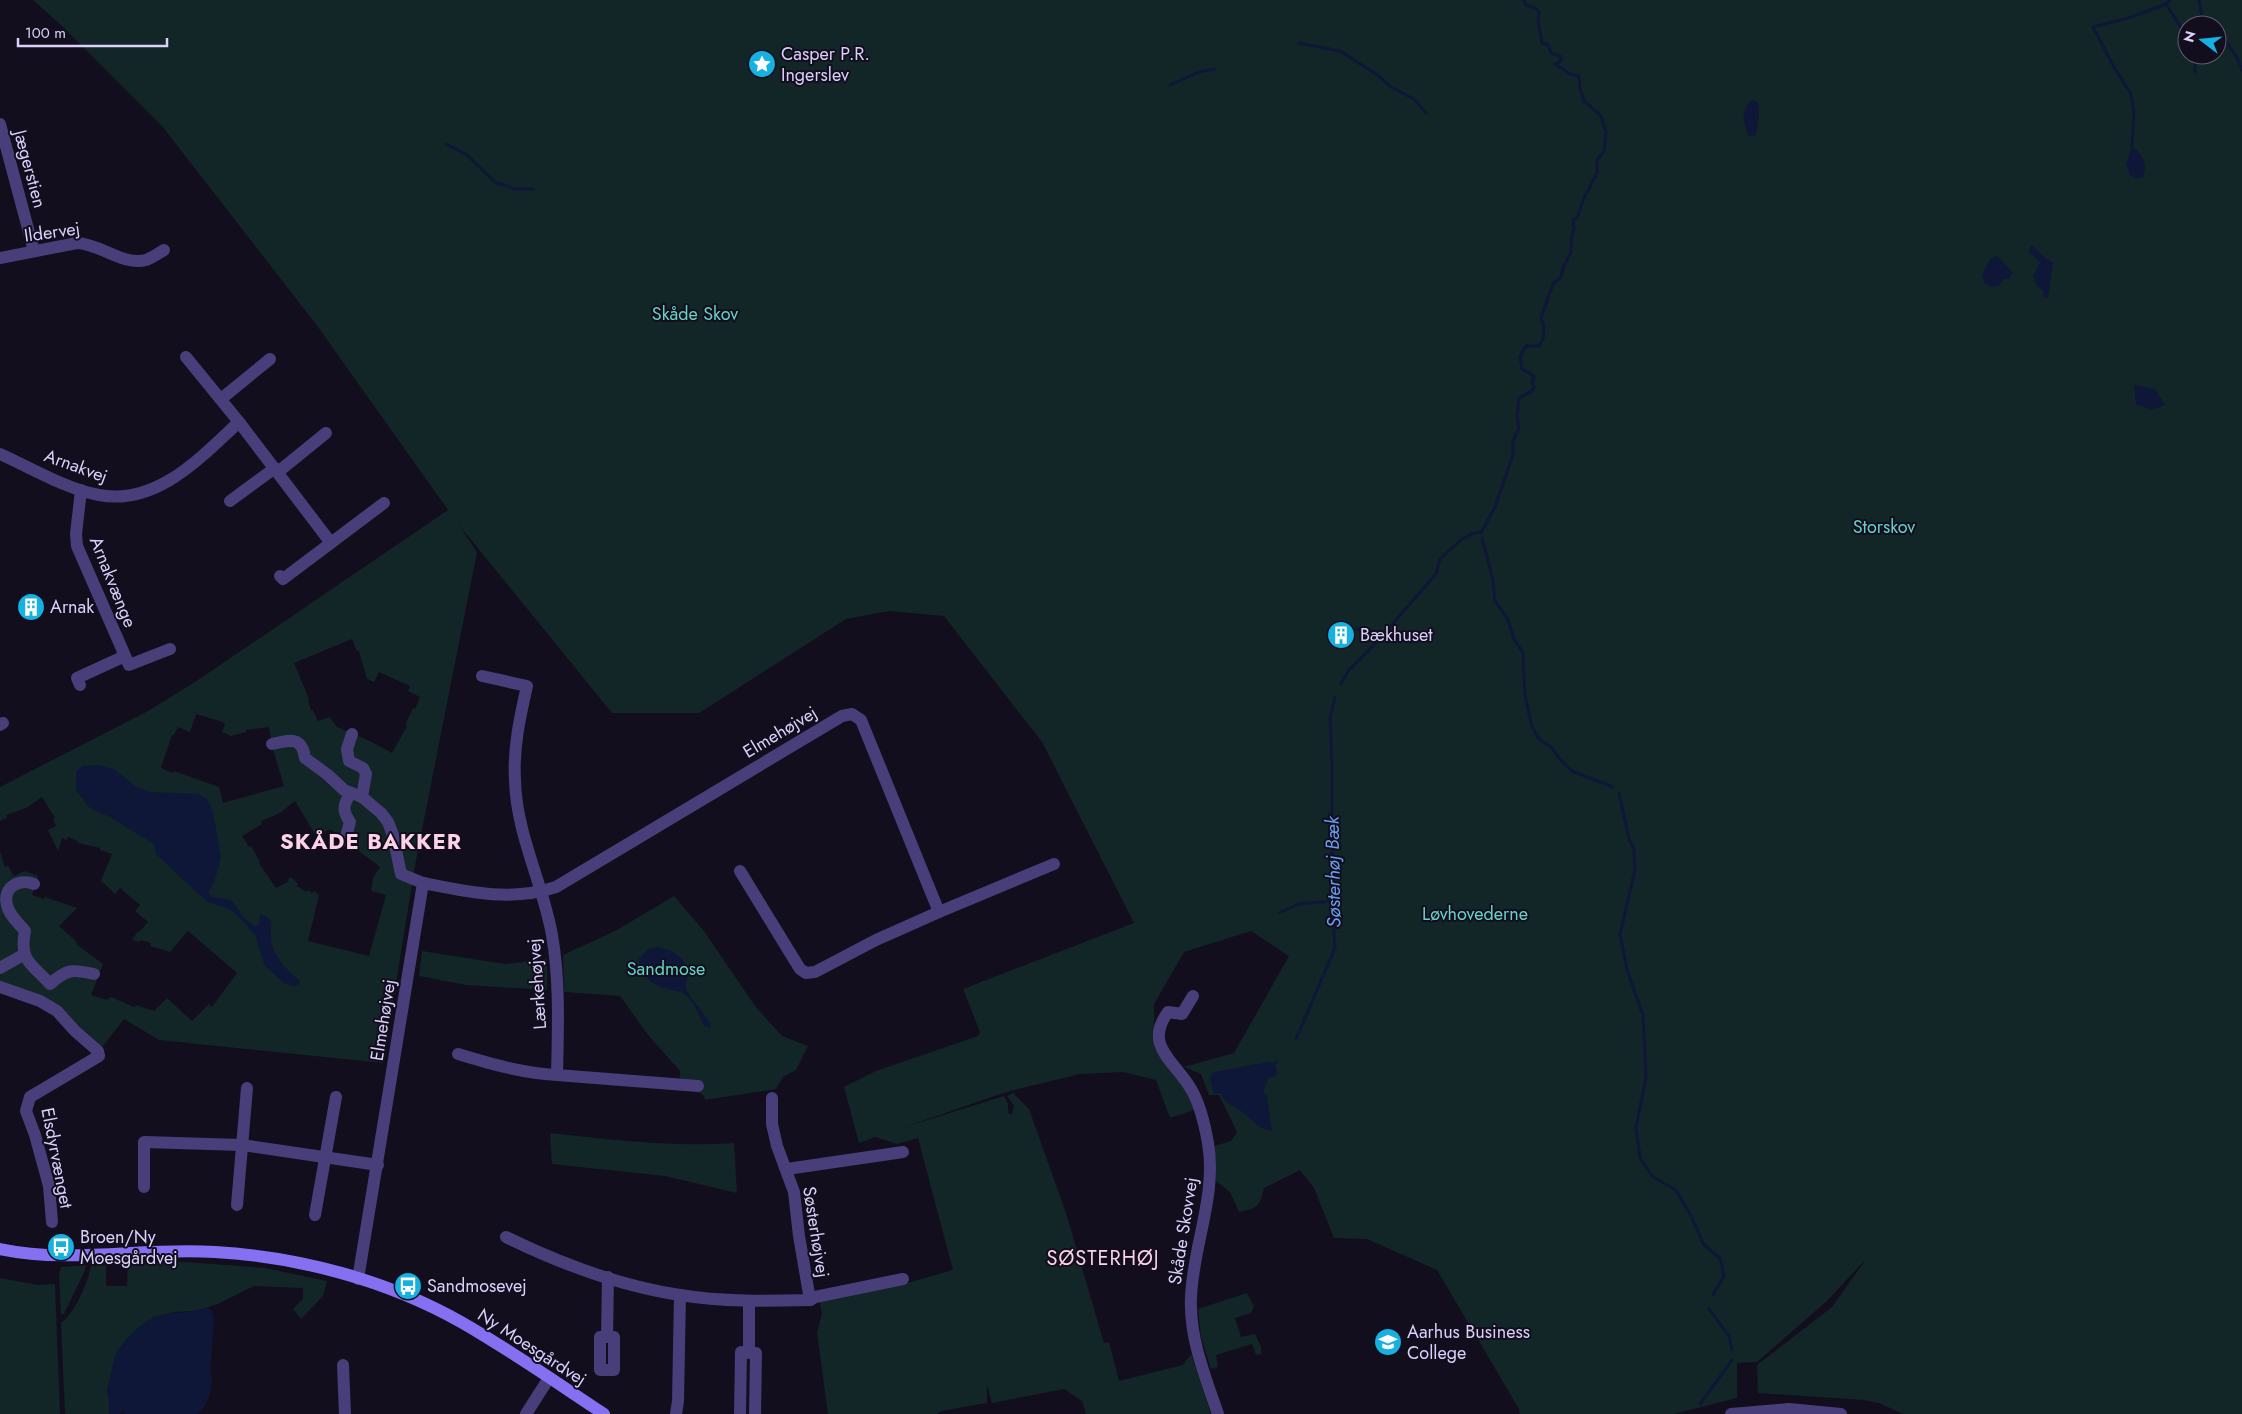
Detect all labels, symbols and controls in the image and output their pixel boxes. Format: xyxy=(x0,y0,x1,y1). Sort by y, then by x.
scale bar xyxy=(18,15,166,47)
north arrow xyxy=(2177,15,2227,65)
text: 100 m xyxy=(25,22,66,44)
text: N xyxy=(2178,28,2201,45)
place label: Casper P.R. Ingerslev xyxy=(781,41,870,88)
place icon: Casper P.R. Ingerslev xyxy=(747,49,777,79)
street label: Jægerstien xyxy=(7,125,53,211)
street label: Ildervej xyxy=(22,215,82,249)
park label: Skåde Skov xyxy=(652,301,738,327)
street label: Arnakvej xyxy=(41,443,111,489)
park label: Storskov xyxy=(1853,514,1915,540)
street label: Arnakvænge xyxy=(83,533,143,631)
building icon: Arnak xyxy=(16,592,46,622)
place label: Arnak xyxy=(50,594,94,620)
building icon: Bækhuset xyxy=(1326,620,1356,650)
place label: Bækhuset xyxy=(1360,622,1433,648)
street label: Elmehøjvej xyxy=(738,700,822,764)
water label: Søsterhøj Bæk xyxy=(1319,815,1347,928)
district label: SKÅDE BAKKER xyxy=(280,825,462,857)
park label: Løvhovederne xyxy=(1422,901,1528,927)
street label: Lærkehøjvej xyxy=(521,938,553,1030)
park label: Sandmose xyxy=(627,956,705,982)
street label: Elmehøjvej xyxy=(364,977,402,1063)
street label: Elsdyrvænget xyxy=(34,1105,80,1211)
street label: Skåde Skovvej xyxy=(1162,1175,1204,1287)
street label: Søsterhøjvej xyxy=(796,1185,836,1279)
place label: Broen/Ny Moesgårdvej xyxy=(80,1224,178,1271)
bus stop icon: Broen/Ny Moesgårdvej xyxy=(46,1232,76,1262)
district label: SØSTERHØJ xyxy=(1046,1244,1160,1273)
bus stop icon: Sandmosevej xyxy=(393,1271,423,1301)
place label: Sandmosevej xyxy=(427,1273,527,1299)
street label: Ny Moesgårdvej xyxy=(472,1302,592,1392)
place label: Aarhus Business College xyxy=(1407,1319,1530,1366)
school or university icon: Aarhus Business College xyxy=(1373,1327,1403,1357)

